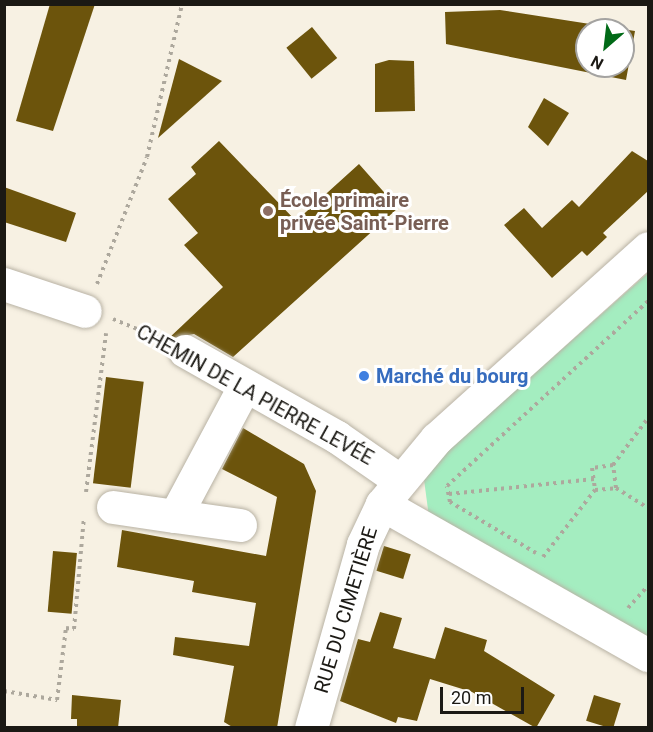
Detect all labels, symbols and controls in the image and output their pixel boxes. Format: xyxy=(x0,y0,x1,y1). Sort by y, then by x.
north arrow xyxy=(575,18,635,78)
text: N xyxy=(588,52,607,74)
place label: École primaire privée Saint-Pierre xyxy=(280,188,449,235)
marker: École primaire privée Saint-Pierre xyxy=(261,204,275,218)
street label: CHEMIN DE LA PIERRE LEVÉE xyxy=(132,320,378,470)
place label: Marché du bourg xyxy=(376,364,528,388)
marker: Marché du bourg xyxy=(357,369,371,383)
street label: RUE DU CIMETIÈRE xyxy=(309,524,383,696)
scale bar xyxy=(443,675,527,713)
text: 20 m xyxy=(451,687,491,708)

